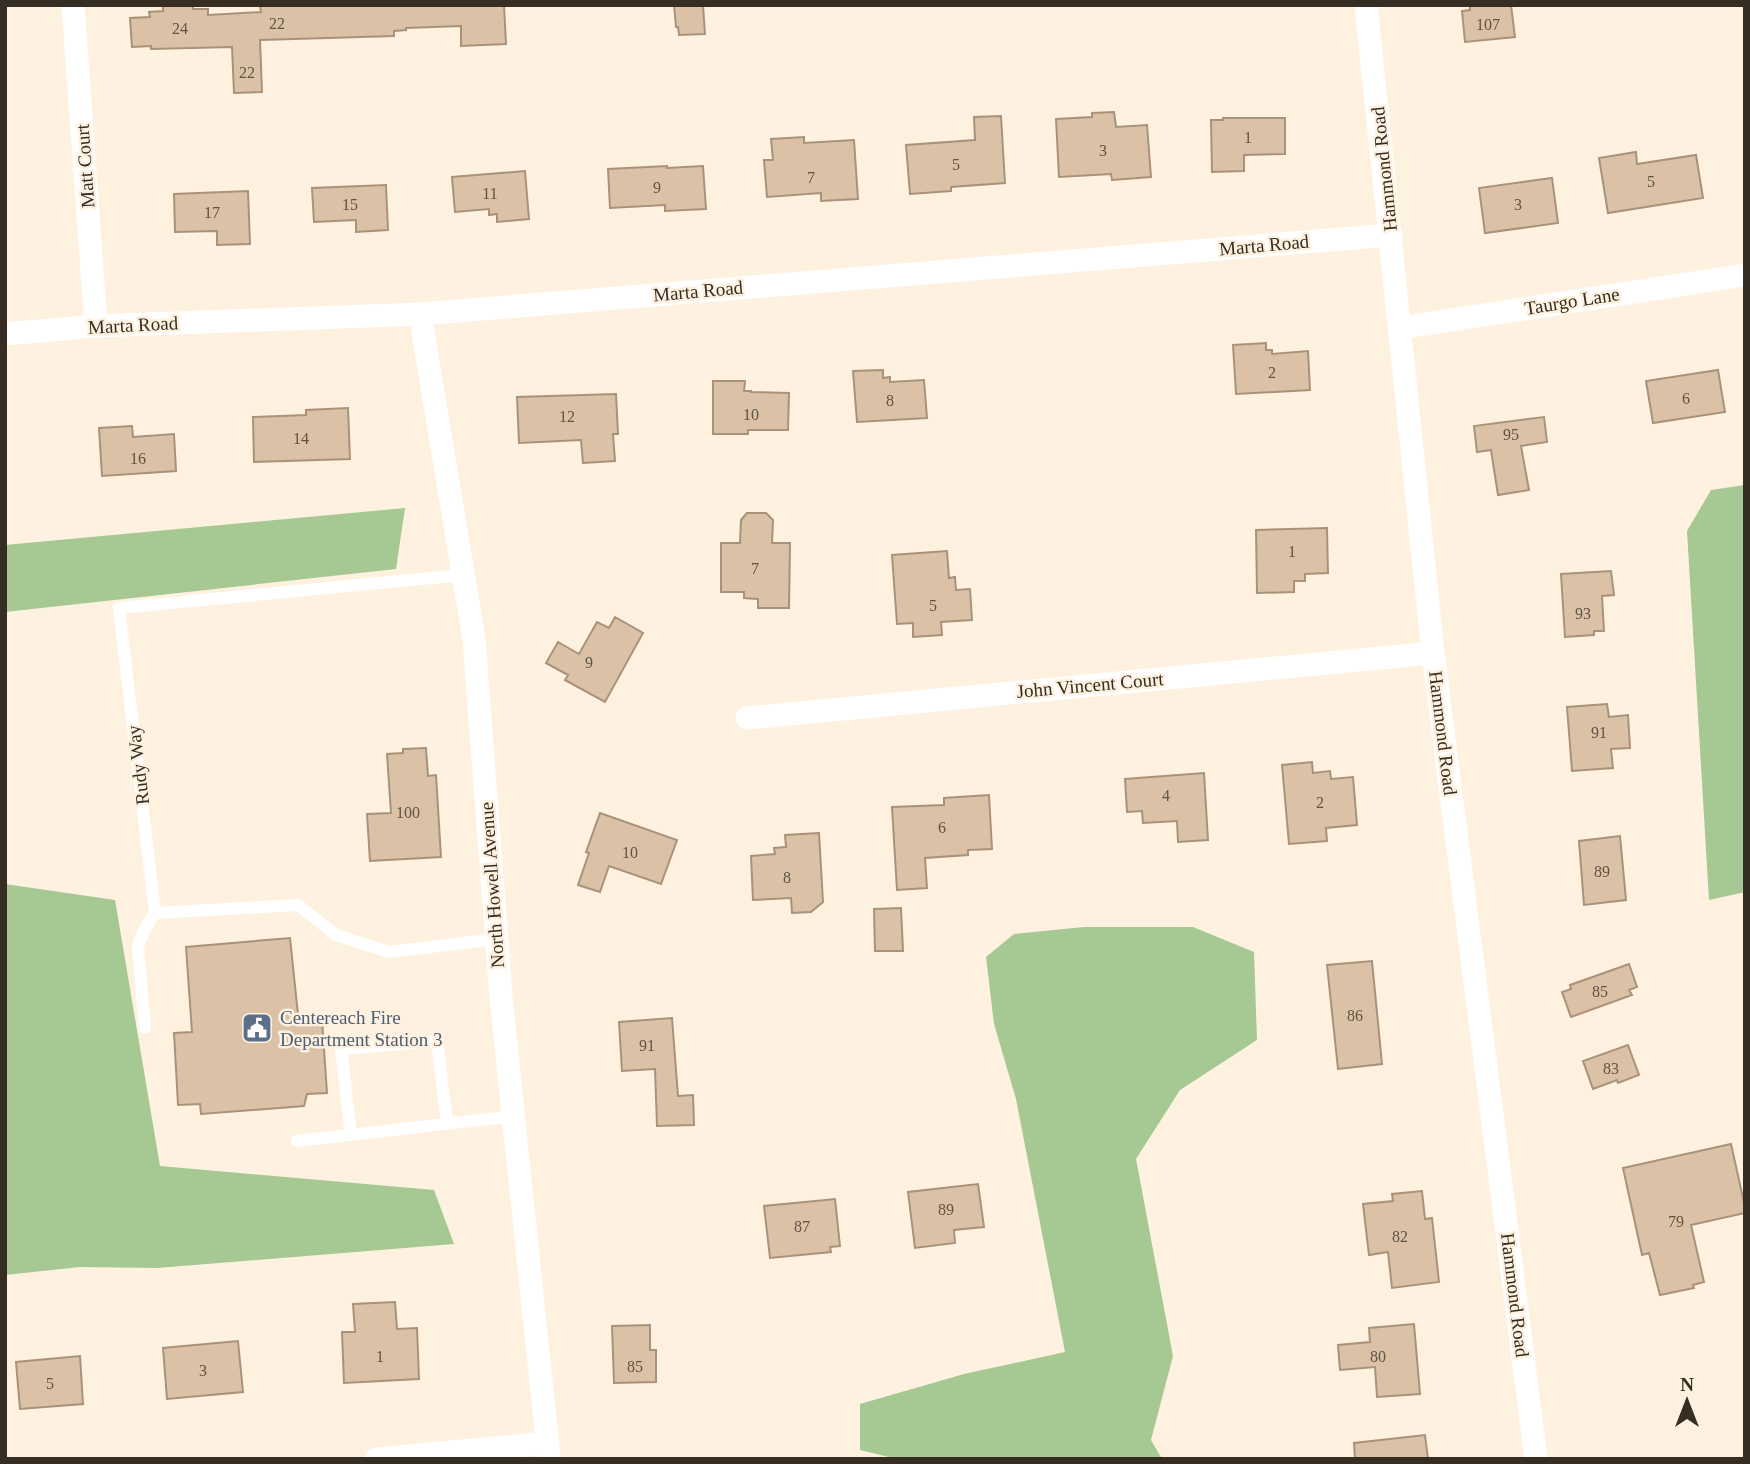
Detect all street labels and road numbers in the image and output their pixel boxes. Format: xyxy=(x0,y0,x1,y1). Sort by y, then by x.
street label: Hammond Road xyxy=(1367,105,1401,232)
street label: Matt Court xyxy=(72,123,98,209)
street label: Marta Road xyxy=(1218,231,1310,259)
street label: Marta Road xyxy=(652,277,744,305)
street label: Taurgo Lane xyxy=(1523,283,1621,319)
street label: Marta Road xyxy=(87,312,179,338)
street label: John Vincent Court xyxy=(1016,668,1165,702)
street label: Hammond Road xyxy=(1425,670,1461,797)
street label: Rudy Way xyxy=(123,724,153,806)
street label: North Howell Avenue xyxy=(476,801,508,969)
street label: Hammond Road xyxy=(1497,1232,1533,1359)

